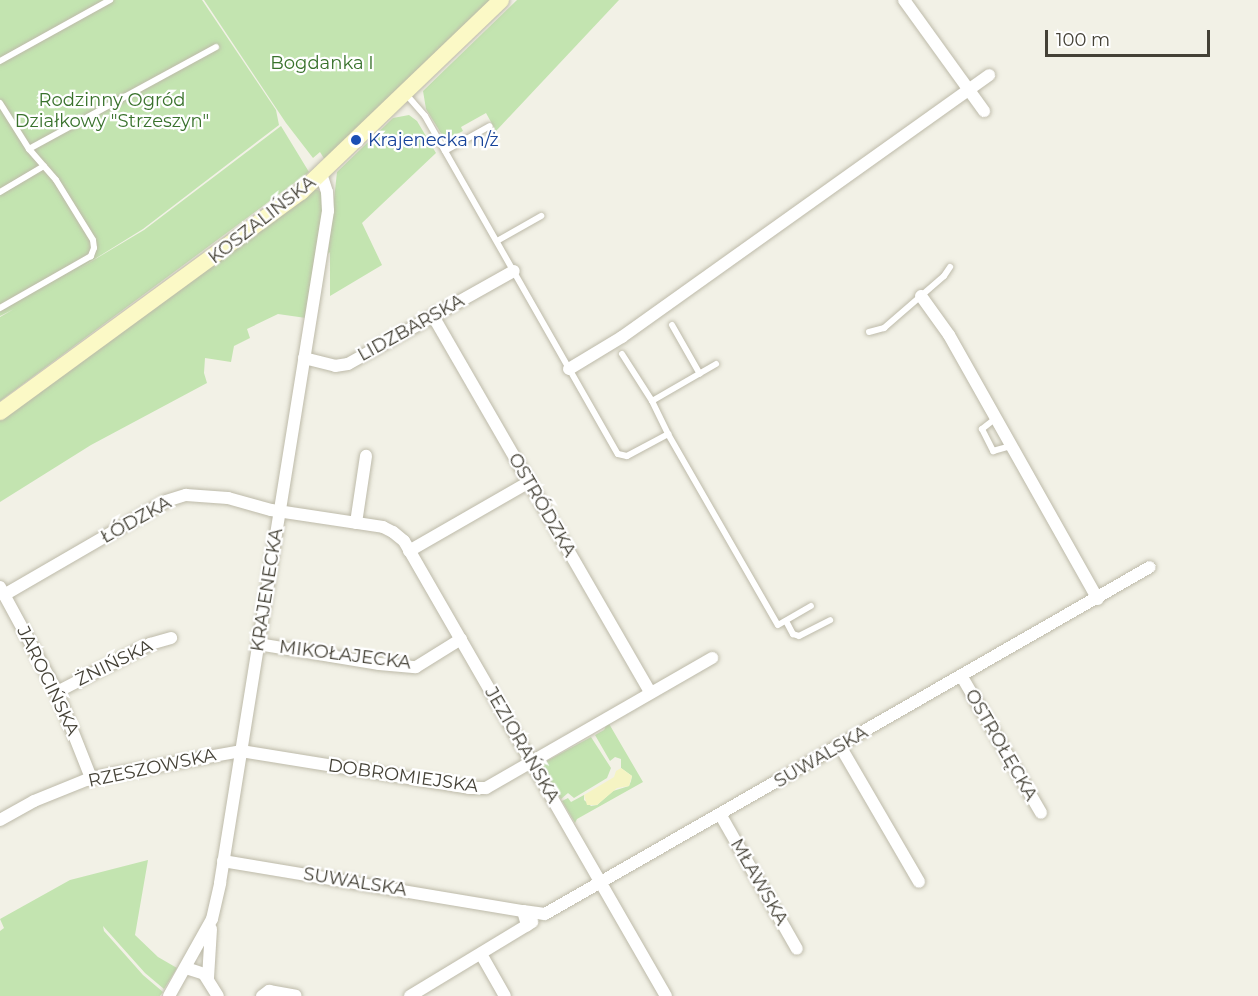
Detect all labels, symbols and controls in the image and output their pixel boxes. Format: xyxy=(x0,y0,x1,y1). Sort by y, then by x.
scale bar xyxy=(1048,18,1213,56)
text: 100 m xyxy=(1056,29,1110,51)
park label: Bogdanka I xyxy=(270,52,374,74)
park label: Rodzinny Ogród Działkowy "Strzeszyn" xyxy=(15,90,209,132)
place label: Krajenecka n/ż xyxy=(368,129,499,151)
marker: Krajenecka n/ż xyxy=(349,133,363,147)
street label: KOSZALIŃSKA xyxy=(204,172,320,268)
street label: LIDZBARSKA xyxy=(354,290,468,366)
street label: OSTRÓDZKA xyxy=(504,449,580,561)
street label: ŁÓDZKA xyxy=(97,492,175,548)
street label: KRAJENECKA xyxy=(247,527,287,653)
street label: JAROCIŃSKA xyxy=(12,623,84,739)
street label: ŻNIŃSKA xyxy=(72,635,156,691)
street label: MIKOŁAJECKA xyxy=(278,636,412,674)
street label: JEZIORAŃSKA xyxy=(480,683,564,807)
street label: OSTROŁĘCKA xyxy=(960,685,1042,805)
street label: SUWALSKA xyxy=(770,722,872,792)
street label: RZESZOWSKA xyxy=(86,744,218,792)
street label: DOBROMIEJSKA xyxy=(326,755,480,797)
street label: MŁAWSKA xyxy=(726,835,792,929)
street label: SUWALSKA xyxy=(302,863,408,901)

